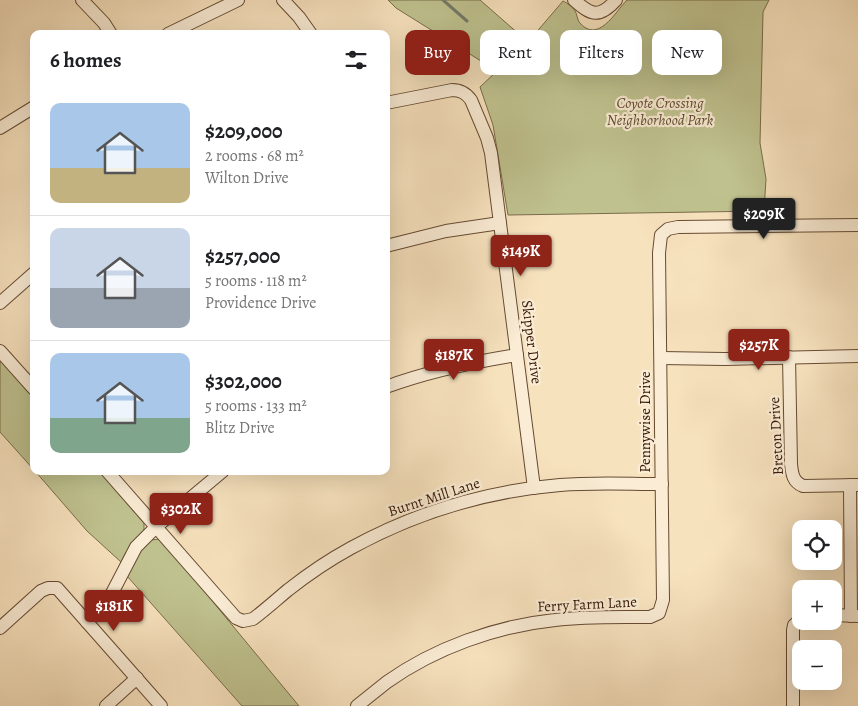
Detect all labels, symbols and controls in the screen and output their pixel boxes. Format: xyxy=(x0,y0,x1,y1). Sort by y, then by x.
chip: Buy xyxy=(405,30,470,75)
chip: Rent xyxy=(480,30,550,75)
chip: Filters xyxy=(560,30,642,75)
chip: New xyxy=(652,30,722,75)
text: 6 homes xyxy=(50,46,122,74)
icon: filters xyxy=(342,46,370,74)
park label: Coyote Crossing Neighborhood Park xyxy=(607,93,714,130)
text: $209,000 xyxy=(205,117,283,145)
icon: home xyxy=(90,123,150,183)
text: 2 rooms · 68 m² xyxy=(205,145,304,167)
text: Wilton Drive xyxy=(205,167,289,189)
pin: $209K xyxy=(729,198,799,240)
text: $209K xyxy=(743,203,785,225)
pin: $149K xyxy=(486,234,556,277)
text: $149K xyxy=(502,240,540,262)
text: $257,000 xyxy=(205,242,280,270)
icon: home xyxy=(90,248,150,308)
text: 5 rooms · 118 m² xyxy=(205,270,307,292)
text: Providence Drive xyxy=(205,292,316,314)
street label: Skipper Drive xyxy=(517,299,547,385)
pin: $257K xyxy=(724,328,794,371)
text: $257K xyxy=(739,334,779,356)
pin: $187K xyxy=(419,338,489,381)
text: $187K xyxy=(435,344,473,366)
text: $302,000 xyxy=(205,367,282,395)
street label: Pennywise Drive xyxy=(635,371,655,473)
icon: home xyxy=(90,373,150,433)
text: 5 rooms · 133 m² xyxy=(205,395,307,417)
street label: Breton Drive xyxy=(764,396,788,476)
text: Blitz Drive xyxy=(205,417,275,439)
street label: Burnt Mill Lane xyxy=(385,473,483,521)
pin: $302K xyxy=(146,492,216,535)
text: $302K xyxy=(161,498,201,520)
map controls xyxy=(792,520,842,690)
button: locate xyxy=(792,520,842,570)
button: + xyxy=(792,580,842,630)
pin: $181K xyxy=(79,590,149,632)
street label: Ferry Farm Lane xyxy=(537,591,638,617)
text: $181K xyxy=(95,595,133,617)
button: − xyxy=(792,640,842,690)

